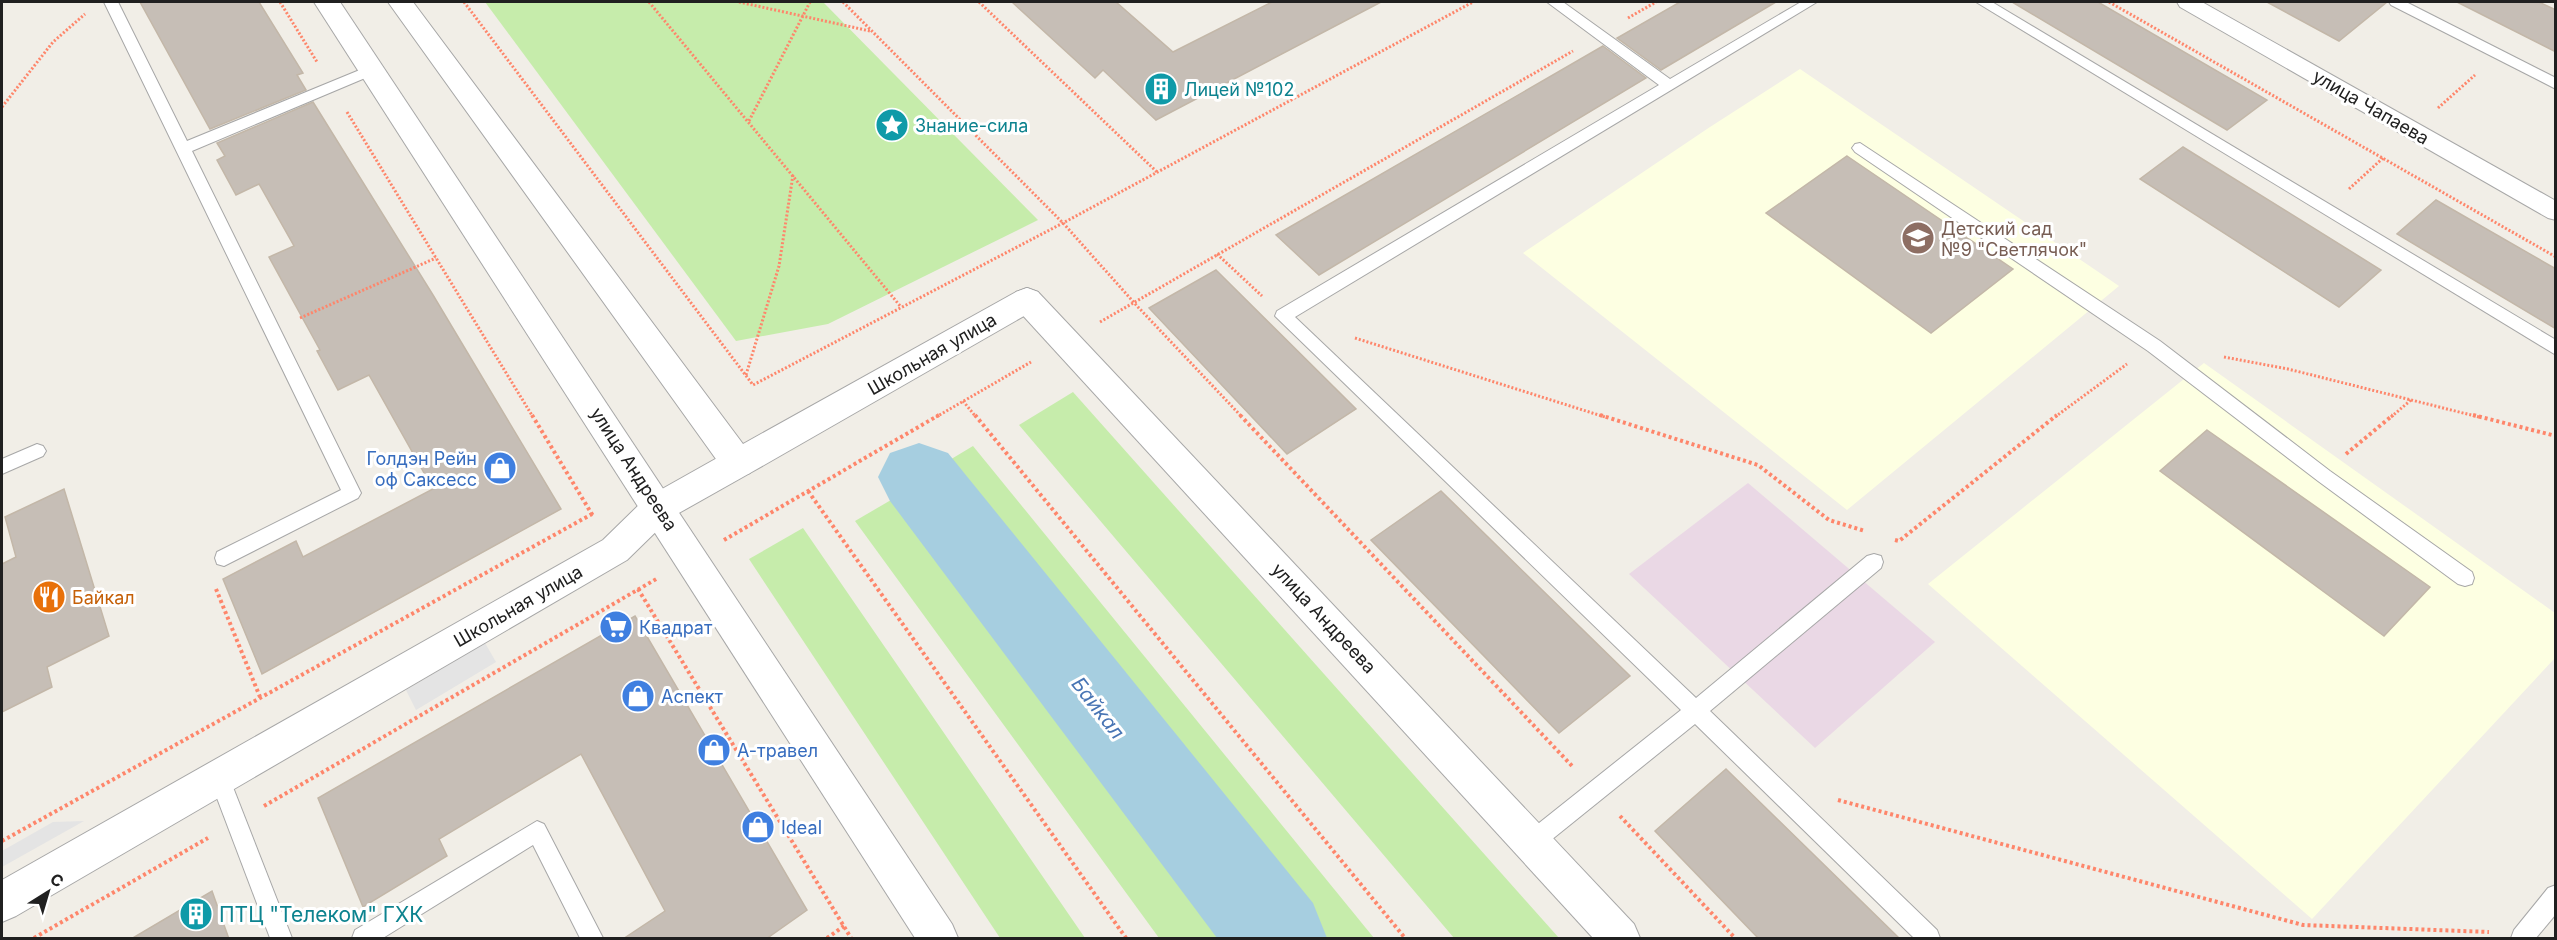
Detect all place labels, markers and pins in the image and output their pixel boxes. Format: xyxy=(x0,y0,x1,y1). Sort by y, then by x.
building icon: Лицей №102 xyxy=(1143,71,1179,107)
place label: Лицей №102 xyxy=(1184,79,1294,100)
place icon: Знание-сила xyxy=(874,107,910,143)
place label: Знание-сила xyxy=(915,115,1028,136)
place label: Детский сад №9 "Светлячок" xyxy=(1941,218,2087,260)
school or university icon: Детский сад №9 "Светлячок" xyxy=(1900,220,1936,256)
place label: Голдэн Рейн оф Саксесс xyxy=(366,448,477,490)
shop icon: Голдэн Рейн оф Саксесс xyxy=(482,450,518,486)
restaurant icon: Байкал xyxy=(31,579,67,615)
place label: Байкал xyxy=(72,587,135,608)
supermarket icon: Квадрат xyxy=(598,609,634,645)
place label: Квадрат xyxy=(639,617,713,638)
shop icon: Аспект xyxy=(620,678,656,714)
place label: Аспект xyxy=(661,686,724,707)
shop icon: А-травел xyxy=(696,732,732,768)
place label: А-травел xyxy=(737,740,818,761)
shop icon: Ideal xyxy=(740,809,776,845)
place label: Ideal xyxy=(781,817,822,838)
building icon: ПТЦ "Телеком" ГХК xyxy=(178,896,214,932)
place label: ПТЦ "Телеком" ГХК xyxy=(219,902,423,927)

